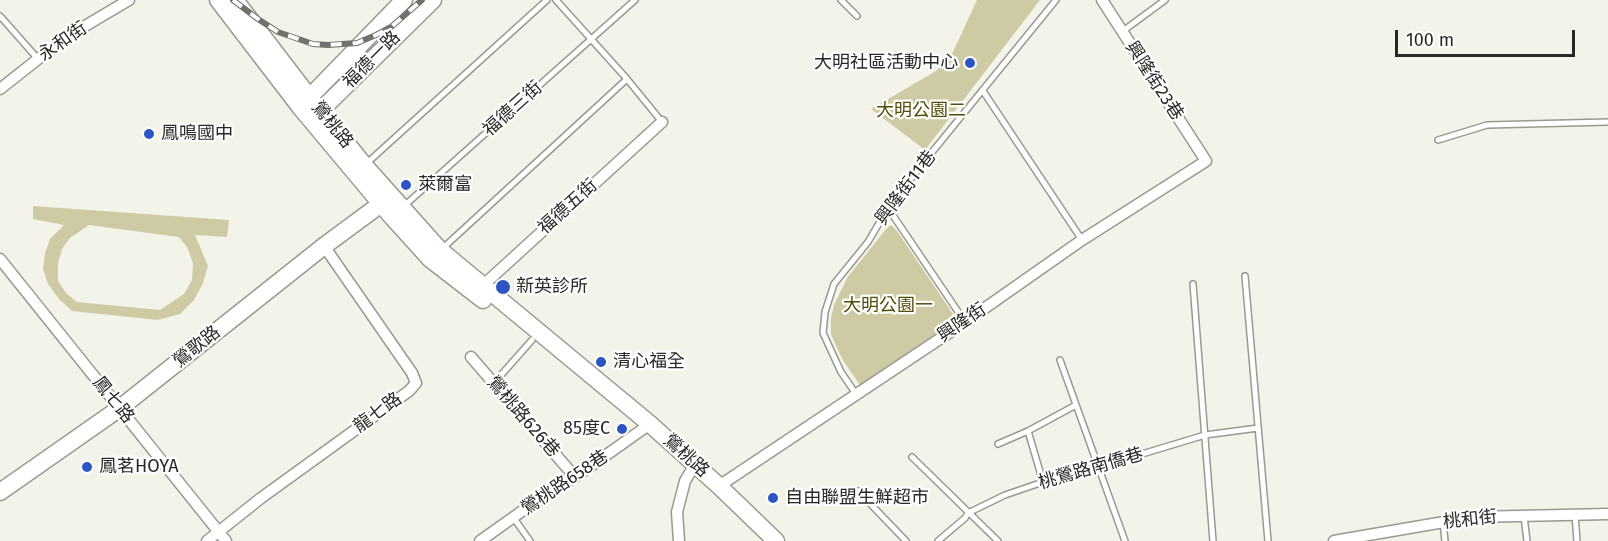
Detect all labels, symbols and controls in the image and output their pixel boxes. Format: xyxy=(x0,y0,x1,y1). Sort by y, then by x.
street label: 永和街 xyxy=(35,18,91,66)
scale bar xyxy=(1398,18,1578,56)
street label: 福德一路 xyxy=(339,27,405,93)
text: 100 m xyxy=(1406,29,1454,51)
street label: 興隆街23巷 xyxy=(1120,37,1188,125)
place label: 大明社區活動中心 xyxy=(814,52,958,74)
marker: 大明社區活動中心 xyxy=(963,56,977,70)
street label: 福德三街 xyxy=(479,77,547,141)
street label: 鶯桃路 xyxy=(307,97,357,153)
park label: 大明公園二 xyxy=(876,100,966,122)
place label: 鳳鳴國中 xyxy=(161,123,233,145)
marker: 鳳鳴國中 xyxy=(142,127,156,141)
street label: 興隆街11巷 xyxy=(871,147,941,229)
place label: 萊爾富 xyxy=(418,174,472,196)
street label: 福德五街 xyxy=(534,175,602,239)
marker: 萊爾富 xyxy=(399,178,413,192)
place label: 新英診所 xyxy=(516,276,588,298)
marker: 新英診所 xyxy=(494,278,512,296)
park label: 大明公園一 xyxy=(843,295,933,317)
street label: 興隆街 xyxy=(934,299,990,347)
street label: 鶯歌路 xyxy=(169,322,225,372)
place label: 清心福全 xyxy=(613,351,685,373)
marker: 清心福全 xyxy=(594,355,608,369)
street label: 鳳七路 xyxy=(88,372,138,428)
street label: 鶯桃路626巷 xyxy=(482,372,564,462)
street label: 龍七路 xyxy=(350,388,406,438)
place label: 85度C xyxy=(563,418,610,440)
marker: 85度C xyxy=(615,422,629,436)
street label: 鶯桃路 xyxy=(659,430,713,482)
street label: 桃鶯路南僑巷 xyxy=(1036,444,1146,494)
street label: 鶯桃路658巷 xyxy=(517,446,613,520)
place label: 鳳茗HOYA xyxy=(99,456,178,478)
marker: 鳳茗HOYA xyxy=(80,460,94,474)
place label: 自由聯盟生鮮超市 xyxy=(785,487,929,509)
marker: 自由聯盟生鮮超市 xyxy=(766,491,780,505)
street label: 桃和街 xyxy=(1442,506,1498,534)

